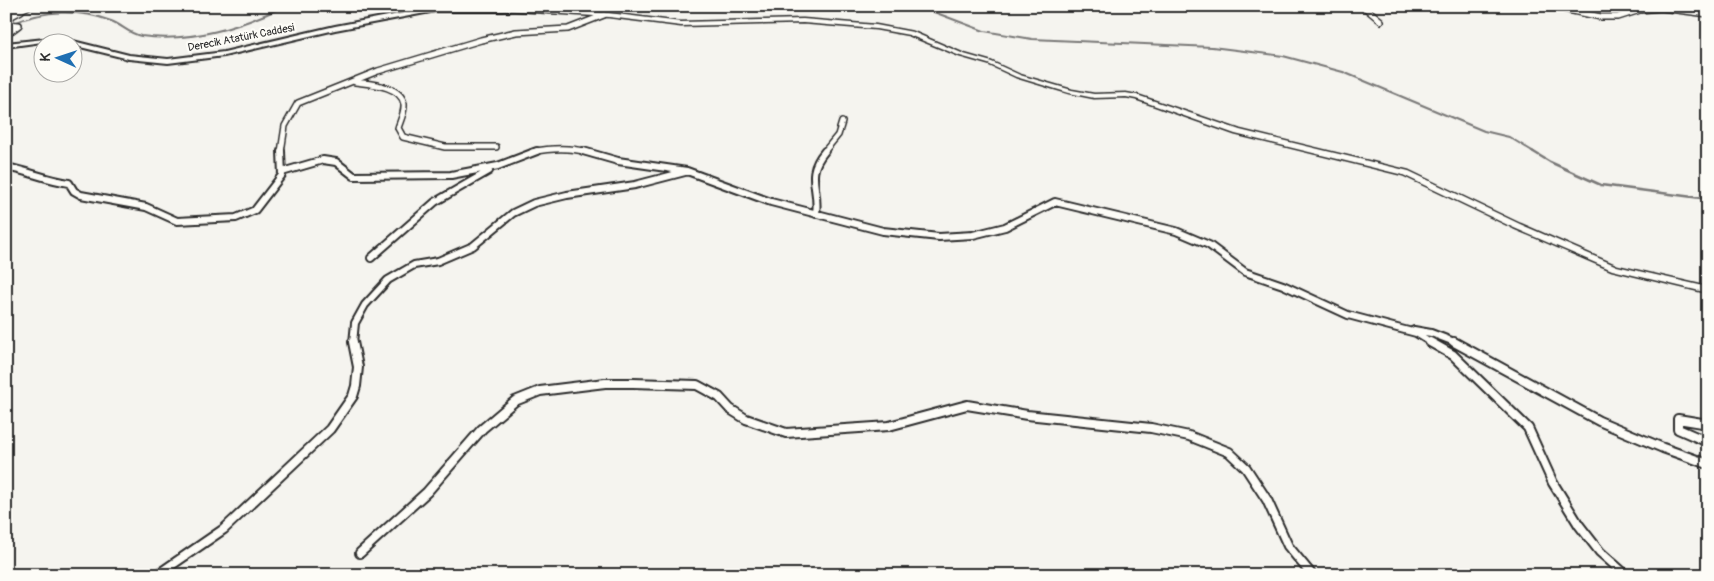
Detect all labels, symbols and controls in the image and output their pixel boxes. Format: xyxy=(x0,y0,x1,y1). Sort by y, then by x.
street label: Derecik Atatürk Caddesi xyxy=(187,21,296,54)
north arrow xyxy=(32,32,82,82)
text: K xyxy=(37,52,54,62)

